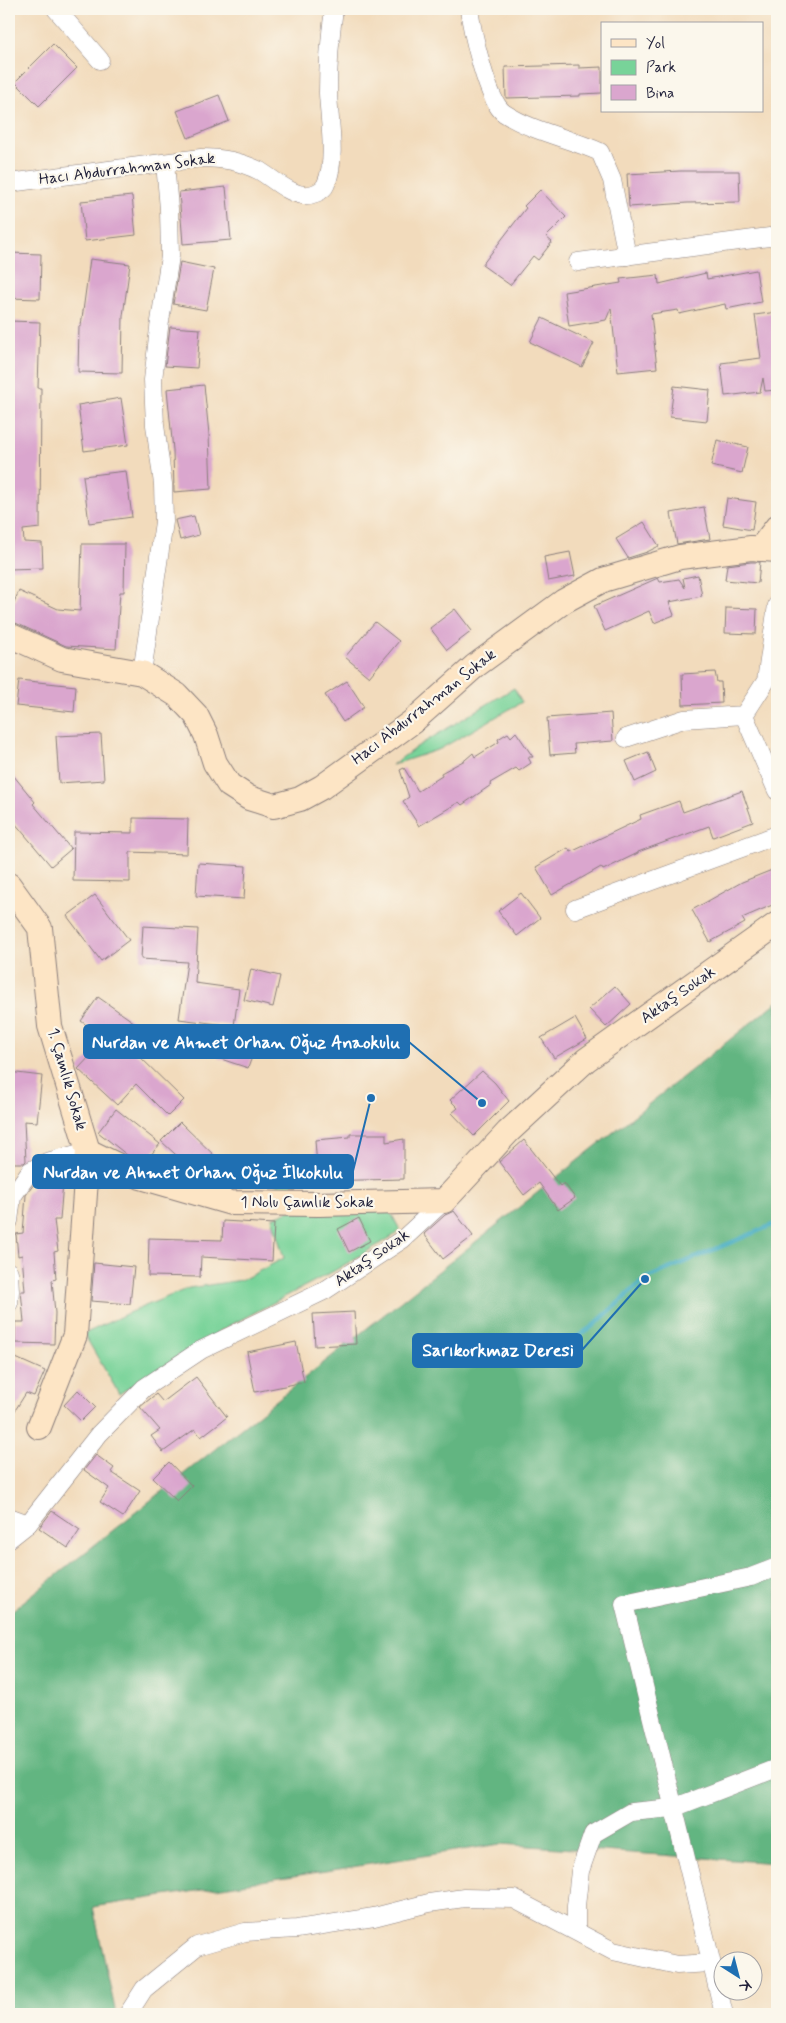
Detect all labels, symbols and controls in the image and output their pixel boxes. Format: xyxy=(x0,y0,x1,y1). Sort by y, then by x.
legend xyxy=(601,22,764,112)
text: Yol xyxy=(646,34,665,54)
text: Park xyxy=(646,58,676,78)
text: Bina xyxy=(646,84,674,104)
street label: Hacı Abdurrahman Sokak xyxy=(38,148,216,190)
street label: Hacı Abdurrahman Sokak xyxy=(348,644,500,770)
street label: Aktaş Sokak xyxy=(636,961,720,1029)
street label: 1. Çamlık Sokak xyxy=(42,1025,92,1133)
callout: Nurdan ve Ahmet Orhan Oğuz Anaokulu xyxy=(84,1025,409,1058)
text: Nurdan ve Ahmet Orhan Oğuz Anaokulu xyxy=(92,1031,400,1055)
callout: Nurdan ve Ahmet Orhan Oğuz İlkokulu xyxy=(33,1155,353,1188)
text: Nurdan ve Ahmet Orhan Oğuz İlkokulu xyxy=(43,1161,343,1185)
street label: 1 Nolu Çamlık Sokak xyxy=(240,1192,374,1213)
street label: Aktaş Sokak xyxy=(330,1224,414,1292)
callout: Sarıkorkmaz Deresi xyxy=(413,1334,582,1367)
text: Sarıkorkmaz Deresi xyxy=(422,1339,574,1363)
north arrow xyxy=(714,1950,764,2000)
text: K xyxy=(735,1976,754,1997)

